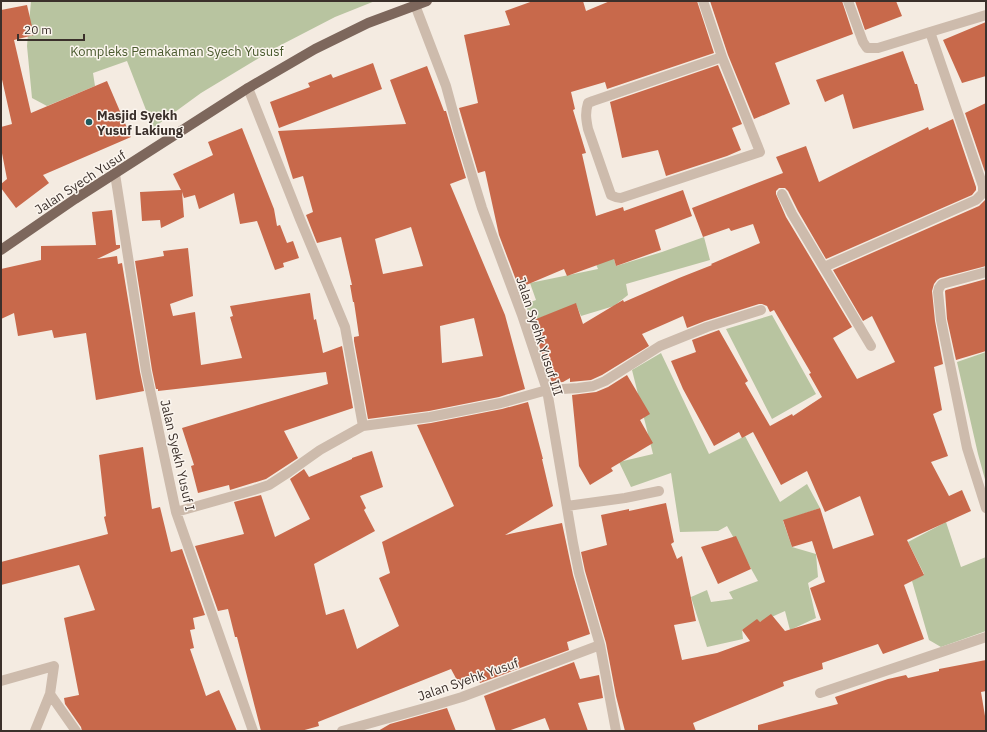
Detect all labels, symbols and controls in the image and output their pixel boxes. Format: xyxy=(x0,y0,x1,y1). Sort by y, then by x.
scale bar xyxy=(18,16,84,42)
text: 20 m xyxy=(24,22,52,37)
park label: Kompleks Pemakaman Syech Yususf xyxy=(70,43,284,60)
place label: Masjid Syekh Yusuf Lakiung xyxy=(97,107,184,139)
marker: Masjid Syekh Yusuf Lakiung xyxy=(84,117,94,127)
street label: Jalan Syech Yusuf xyxy=(32,147,129,218)
street label: Jalan Syehk Yusuf III xyxy=(512,274,567,398)
street label: Jalan Syekh Yusuf I xyxy=(156,398,199,512)
street label: Jalan Syehk Yusuf xyxy=(415,654,521,705)

